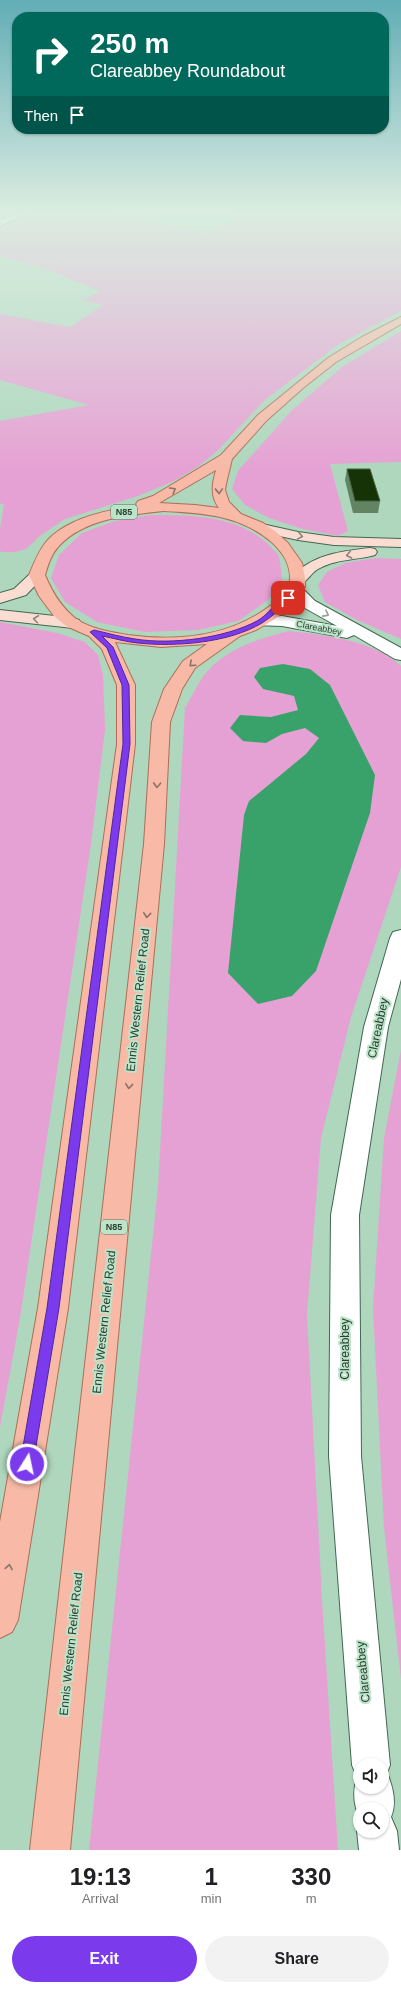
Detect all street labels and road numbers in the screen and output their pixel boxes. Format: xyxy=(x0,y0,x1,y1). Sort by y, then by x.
road number: N85 xyxy=(111,505,137,519)
street label: Clareabbey xyxy=(295,619,343,637)
street label: Ennis Western Relief Road xyxy=(124,928,152,1072)
street label: Clareabbey xyxy=(365,997,391,1059)
road number: N85 xyxy=(101,1220,127,1234)
street label: Ennis Western Relief Road xyxy=(90,1250,118,1394)
street label: Clareabbey xyxy=(338,1318,352,1380)
street label: Ennis Western Relief Road xyxy=(57,1572,85,1716)
street label: Clareabbey xyxy=(353,1641,373,1703)

